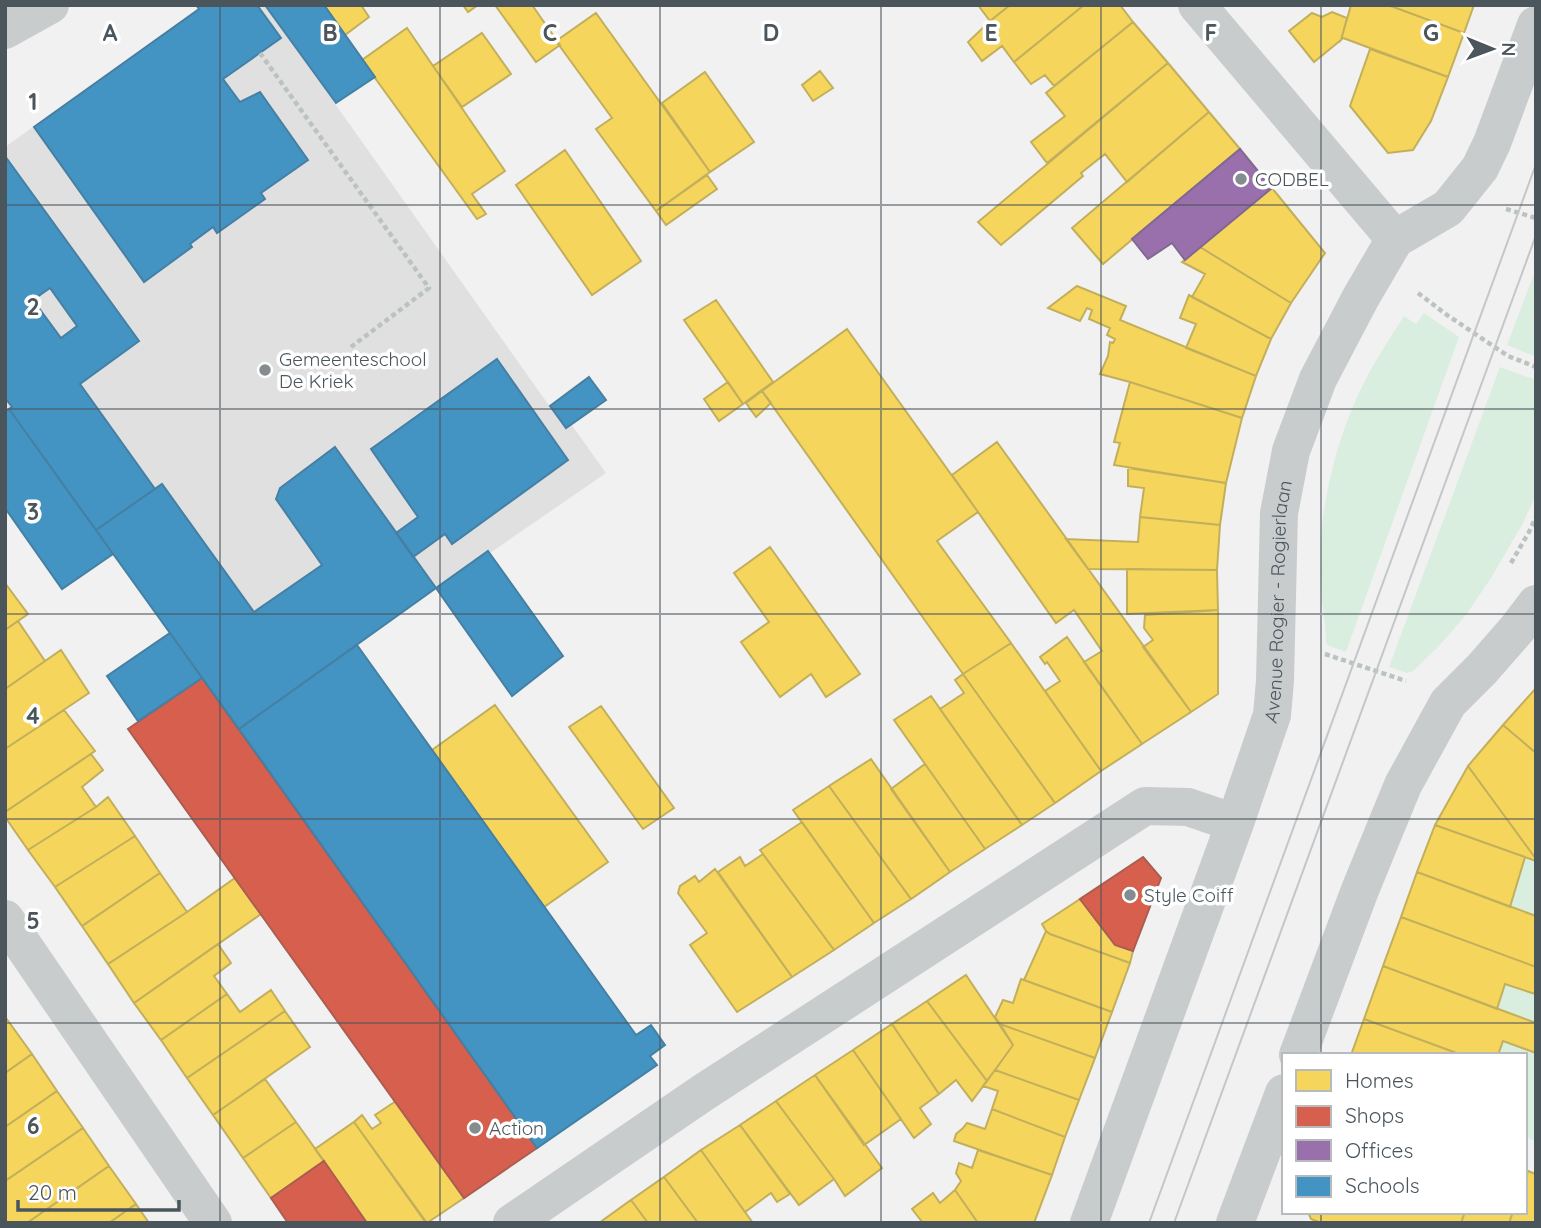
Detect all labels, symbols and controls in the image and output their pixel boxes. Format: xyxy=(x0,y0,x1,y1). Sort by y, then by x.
north arrow xyxy=(1457,14,1527,84)
text: A xyxy=(103,18,118,47)
text: B xyxy=(322,18,338,47)
text: C xyxy=(543,18,557,47)
text: D xyxy=(763,18,779,47)
text: E xyxy=(984,18,998,47)
text: F xyxy=(1205,18,1217,47)
text: G xyxy=(1423,18,1439,47)
text: N xyxy=(1497,42,1521,56)
text: 1 xyxy=(29,87,37,116)
place label: CODBEL xyxy=(1255,167,1329,191)
marker: CODBEL xyxy=(1233,171,1249,187)
text: 2 xyxy=(26,292,40,321)
place label: Gemeenteschool De Kriek xyxy=(279,347,427,393)
marker: Gemeenteschool De Kriek xyxy=(257,362,273,378)
street label: Avenue Rogier - Rogierlaan xyxy=(1258,478,1297,726)
text: 3 xyxy=(27,497,39,526)
text: 4 xyxy=(26,701,40,730)
place label: Style Coiff xyxy=(1144,883,1234,907)
marker: Style Coiff xyxy=(1122,887,1138,903)
text: 5 xyxy=(26,906,40,935)
legend xyxy=(1282,1053,1527,1214)
text: Homes xyxy=(1345,1067,1414,1093)
text: Shops xyxy=(1345,1102,1404,1128)
text: 6 xyxy=(27,1111,39,1140)
place label: Action xyxy=(489,1116,544,1140)
marker: Action xyxy=(467,1120,483,1136)
text: Offices xyxy=(1345,1137,1413,1163)
scale bar xyxy=(18,1168,178,1212)
text: Schools xyxy=(1345,1172,1420,1198)
text: 20 m xyxy=(28,1179,77,1205)

